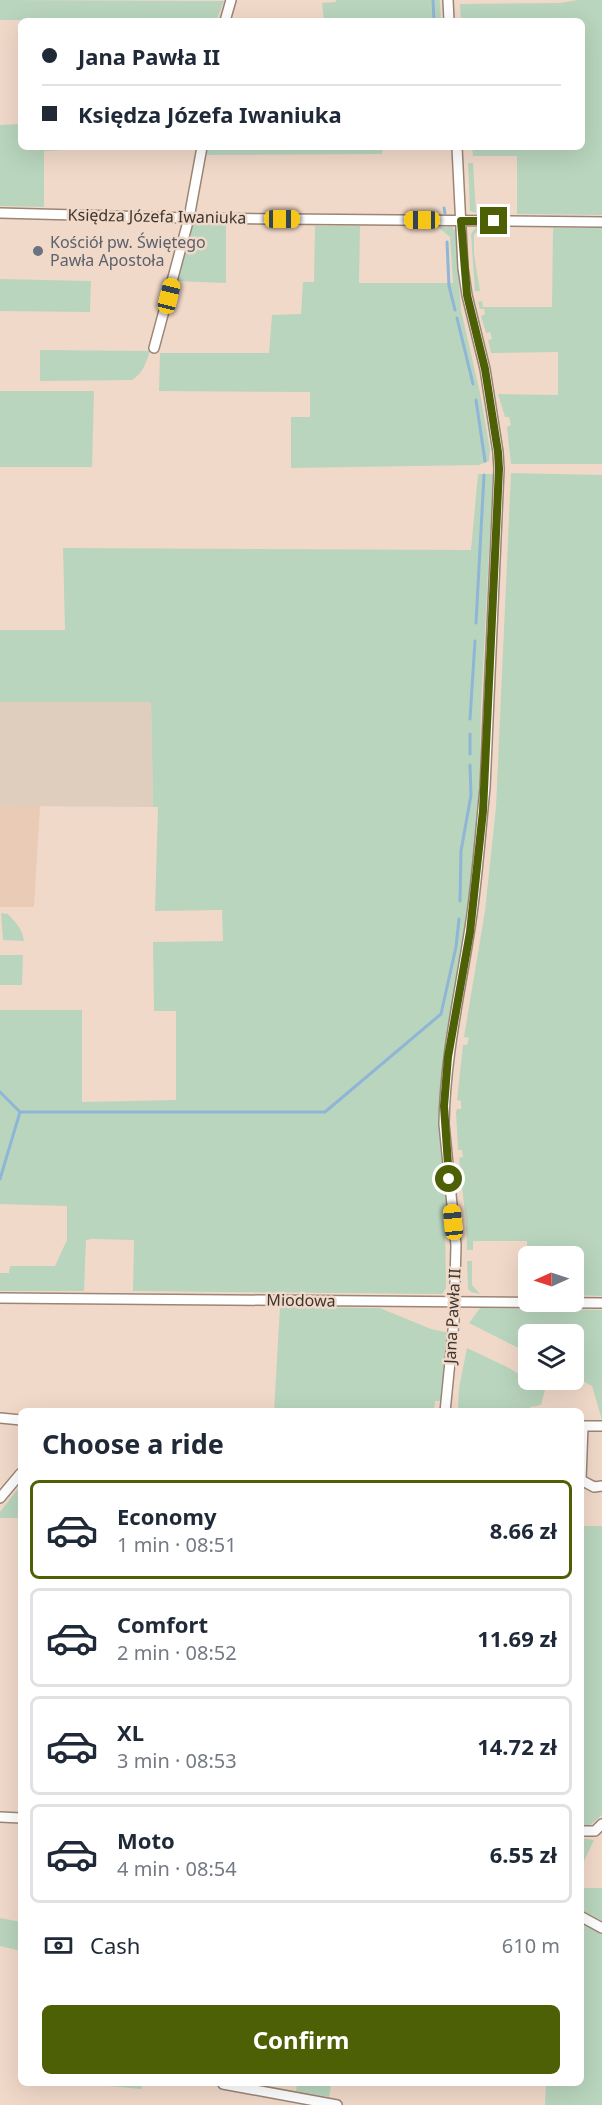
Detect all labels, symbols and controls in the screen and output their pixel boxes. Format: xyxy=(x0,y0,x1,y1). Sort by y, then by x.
text: Jana Pawła II xyxy=(78,41,220,71)
text: Księdza Józefa Iwaniuka xyxy=(78,99,342,129)
street label: Księdza Józefa Iwaniuka xyxy=(67,203,247,229)
route end xyxy=(480,207,507,234)
car xyxy=(264,210,300,228)
car xyxy=(404,211,440,229)
place label: Kościół pw. Świętego Pawła Apostoła xyxy=(50,231,206,271)
marker: Kościół pw. Świętego Pawła Apostoła xyxy=(31,244,45,258)
car xyxy=(156,276,182,316)
route start xyxy=(435,1165,462,1192)
car xyxy=(442,1203,464,1241)
north arrow xyxy=(518,1246,584,1312)
map controls xyxy=(518,1246,584,1390)
street label: Jana Pawła II xyxy=(438,1268,465,1366)
street label: Miodowa xyxy=(266,1288,336,1312)
button: layers xyxy=(518,1324,584,1390)
text: Choose a ride xyxy=(42,1425,224,1462)
text: Economy xyxy=(117,1501,216,1531)
icon: car xyxy=(45,1503,99,1557)
text: 8.66 zł xyxy=(490,1515,557,1545)
text: 1 min · 08:51 xyxy=(117,1531,237,1558)
text: Comfort xyxy=(117,1609,208,1639)
icon: car xyxy=(45,1611,99,1665)
text: 11.69 zł xyxy=(477,1623,557,1653)
text: 2 min · 08:52 xyxy=(117,1639,237,1666)
text: XL xyxy=(117,1717,144,1747)
icon: car xyxy=(45,1719,99,1773)
text: 14.72 zł xyxy=(477,1731,557,1761)
text: 3 min · 08:53 xyxy=(117,1747,237,1774)
text: Moto xyxy=(117,1825,175,1855)
icon: car xyxy=(45,1827,99,1881)
text: 6.55 zł xyxy=(490,1839,557,1869)
text: 4 min · 08:54 xyxy=(117,1855,237,1882)
icon: cash xyxy=(42,1929,75,1962)
text: Cash xyxy=(90,1930,140,1960)
text: 610 m xyxy=(502,1932,560,1959)
button: Confirm xyxy=(42,2005,560,2074)

